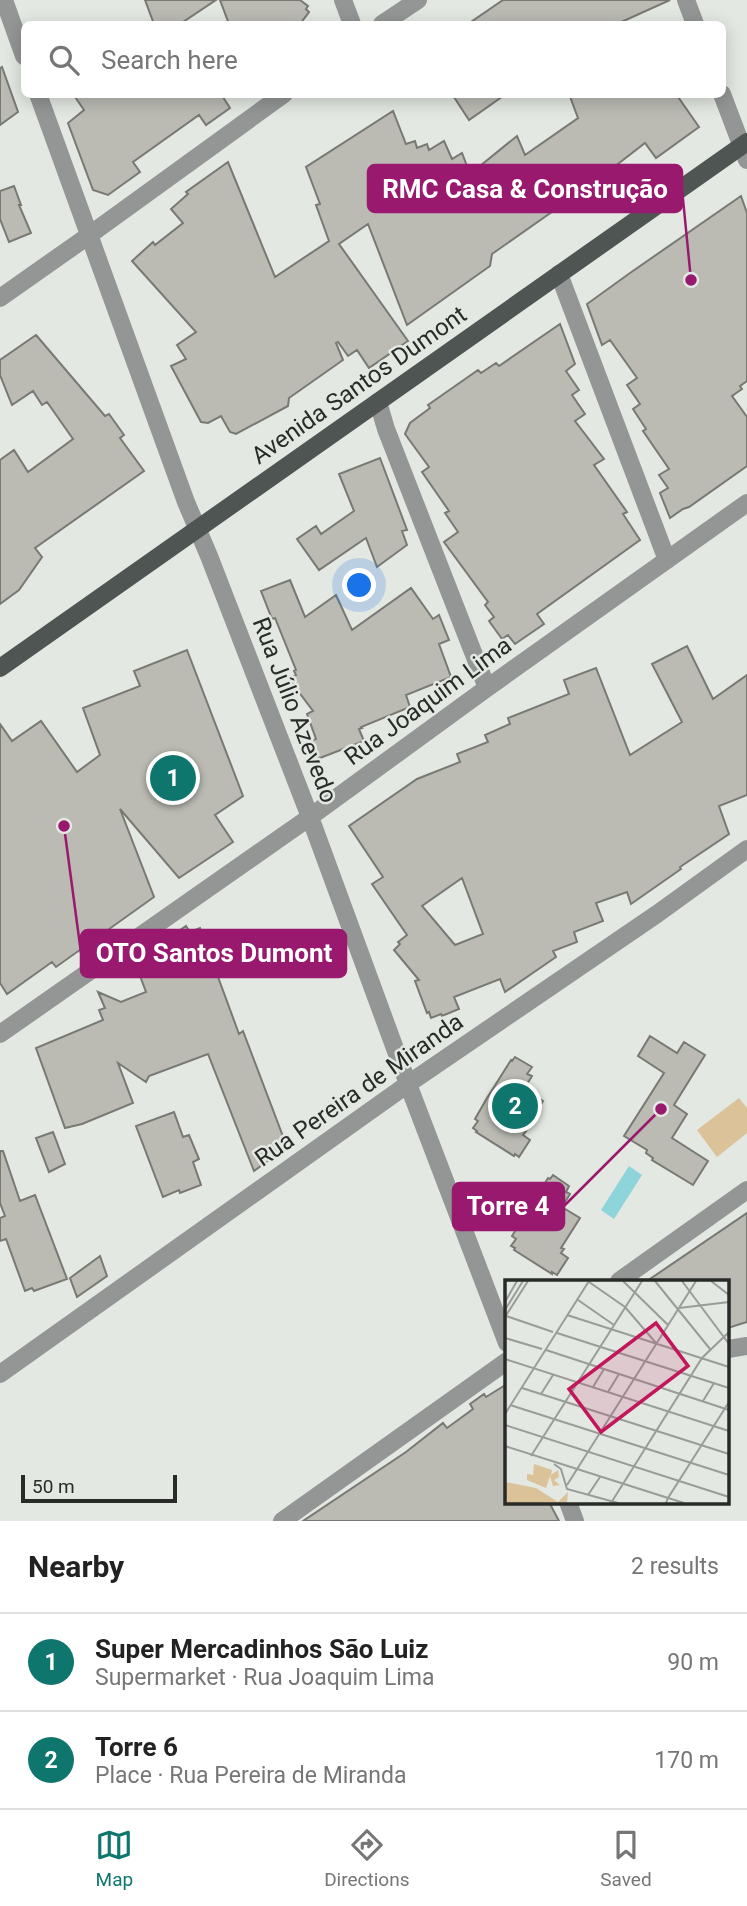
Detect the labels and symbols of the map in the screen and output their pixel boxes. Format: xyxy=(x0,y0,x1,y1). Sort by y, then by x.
callout: RMC Casa & Construção xyxy=(368,165,682,212)
text: RMC Casa & Construção xyxy=(382,174,668,204)
street label: Avenida Santos Dumont xyxy=(246,300,472,470)
your location xyxy=(342,568,376,602)
street label: Rua Júlio Azevedo xyxy=(247,613,343,807)
street label: Rua Joaquim Lima xyxy=(339,631,517,771)
pin: 1 xyxy=(150,752,196,804)
callout: OTO Santos Dumont xyxy=(81,930,346,977)
text: OTO Santos Dumont xyxy=(96,938,333,968)
street label: Rua Pereira de Miranda xyxy=(250,1008,468,1172)
pin: 2 xyxy=(492,1080,538,1132)
callout: Torre 4 xyxy=(453,1183,564,1230)
text: Torre 4 xyxy=(467,1191,549,1221)
inset map xyxy=(505,1280,730,1504)
scale bar xyxy=(21,1472,177,1504)

